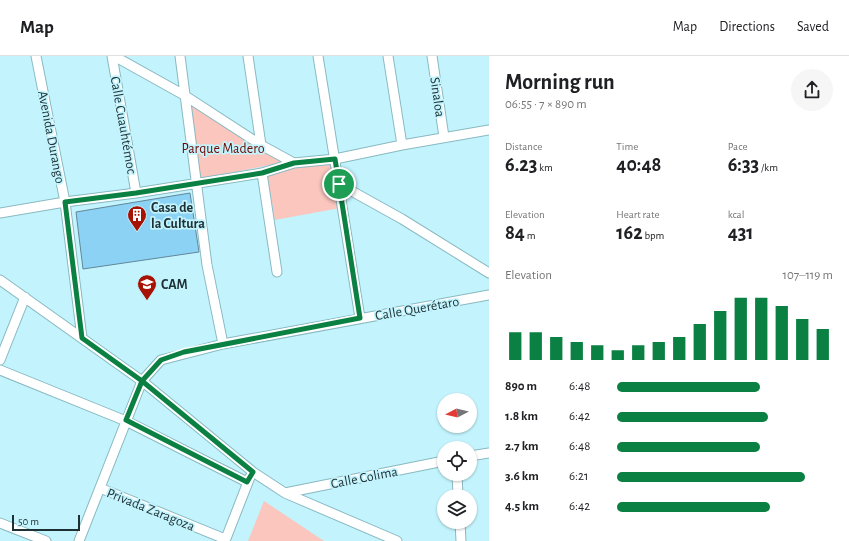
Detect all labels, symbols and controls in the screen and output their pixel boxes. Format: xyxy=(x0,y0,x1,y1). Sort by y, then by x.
text: Map xyxy=(20,18,54,37)
text: Map xyxy=(673,20,697,34)
text: Directions xyxy=(719,20,775,34)
text: Saved xyxy=(797,20,829,34)
button: share xyxy=(791,69,833,111)
text: Morning run xyxy=(505,71,615,93)
street label: Calle Cuauhtémoc xyxy=(108,75,139,176)
street label: Sinaloa xyxy=(427,76,447,119)
street label: Avenida Durango xyxy=(35,90,67,185)
text: 06:55 · 7 × 890 m xyxy=(505,98,587,111)
text: Distance xyxy=(505,141,542,152)
text: Time xyxy=(616,141,638,152)
text: Pace xyxy=(728,141,747,152)
park label: Parque Madero xyxy=(181,142,265,156)
text: 6.23 xyxy=(505,155,537,175)
text: 40:48 xyxy=(616,155,661,175)
text: 6:33 xyxy=(728,155,759,175)
text: km xyxy=(537,162,553,173)
text: /km xyxy=(759,162,778,173)
pin xyxy=(322,167,356,201)
icon: arrive xyxy=(328,173,350,195)
place label: Casa de la Cultura xyxy=(151,201,205,231)
building icon: Casa de la Cultura xyxy=(126,204,148,232)
text: Elevation xyxy=(505,209,545,220)
text: Heart rate xyxy=(616,209,660,220)
text: kcal xyxy=(728,209,744,220)
text: 84 xyxy=(505,223,525,243)
text: 162 xyxy=(616,223,643,243)
text: 431 xyxy=(728,223,754,243)
text: m xyxy=(525,230,536,241)
text: bpm xyxy=(643,230,664,241)
text: Elevation xyxy=(505,269,552,282)
text: 107–119 m xyxy=(782,269,833,282)
school or university icon: CAM xyxy=(136,273,158,301)
place label: CAM xyxy=(161,278,188,292)
street label: Calle Querétaro xyxy=(374,295,460,323)
text: 890 m xyxy=(505,380,537,393)
text: 6:48 xyxy=(569,380,591,393)
north arrow xyxy=(437,393,477,433)
map controls xyxy=(437,393,477,529)
text: 1.8 km xyxy=(505,410,538,423)
text: 6:42 xyxy=(569,410,590,423)
text: 2.7 km xyxy=(505,440,539,453)
text: 6:48 xyxy=(569,440,591,453)
button: locate xyxy=(437,441,477,481)
street label: Calle Colima xyxy=(330,465,399,491)
text: 3.6 km xyxy=(505,470,539,483)
text: 6:21 xyxy=(569,470,588,483)
street label: Privada Zaragoza xyxy=(105,486,197,534)
button: layers xyxy=(437,489,477,529)
text: 4.5 km xyxy=(505,500,539,513)
text: 6:42 xyxy=(569,500,590,513)
scale bar xyxy=(12,513,80,532)
text: 50 m xyxy=(18,516,39,527)

